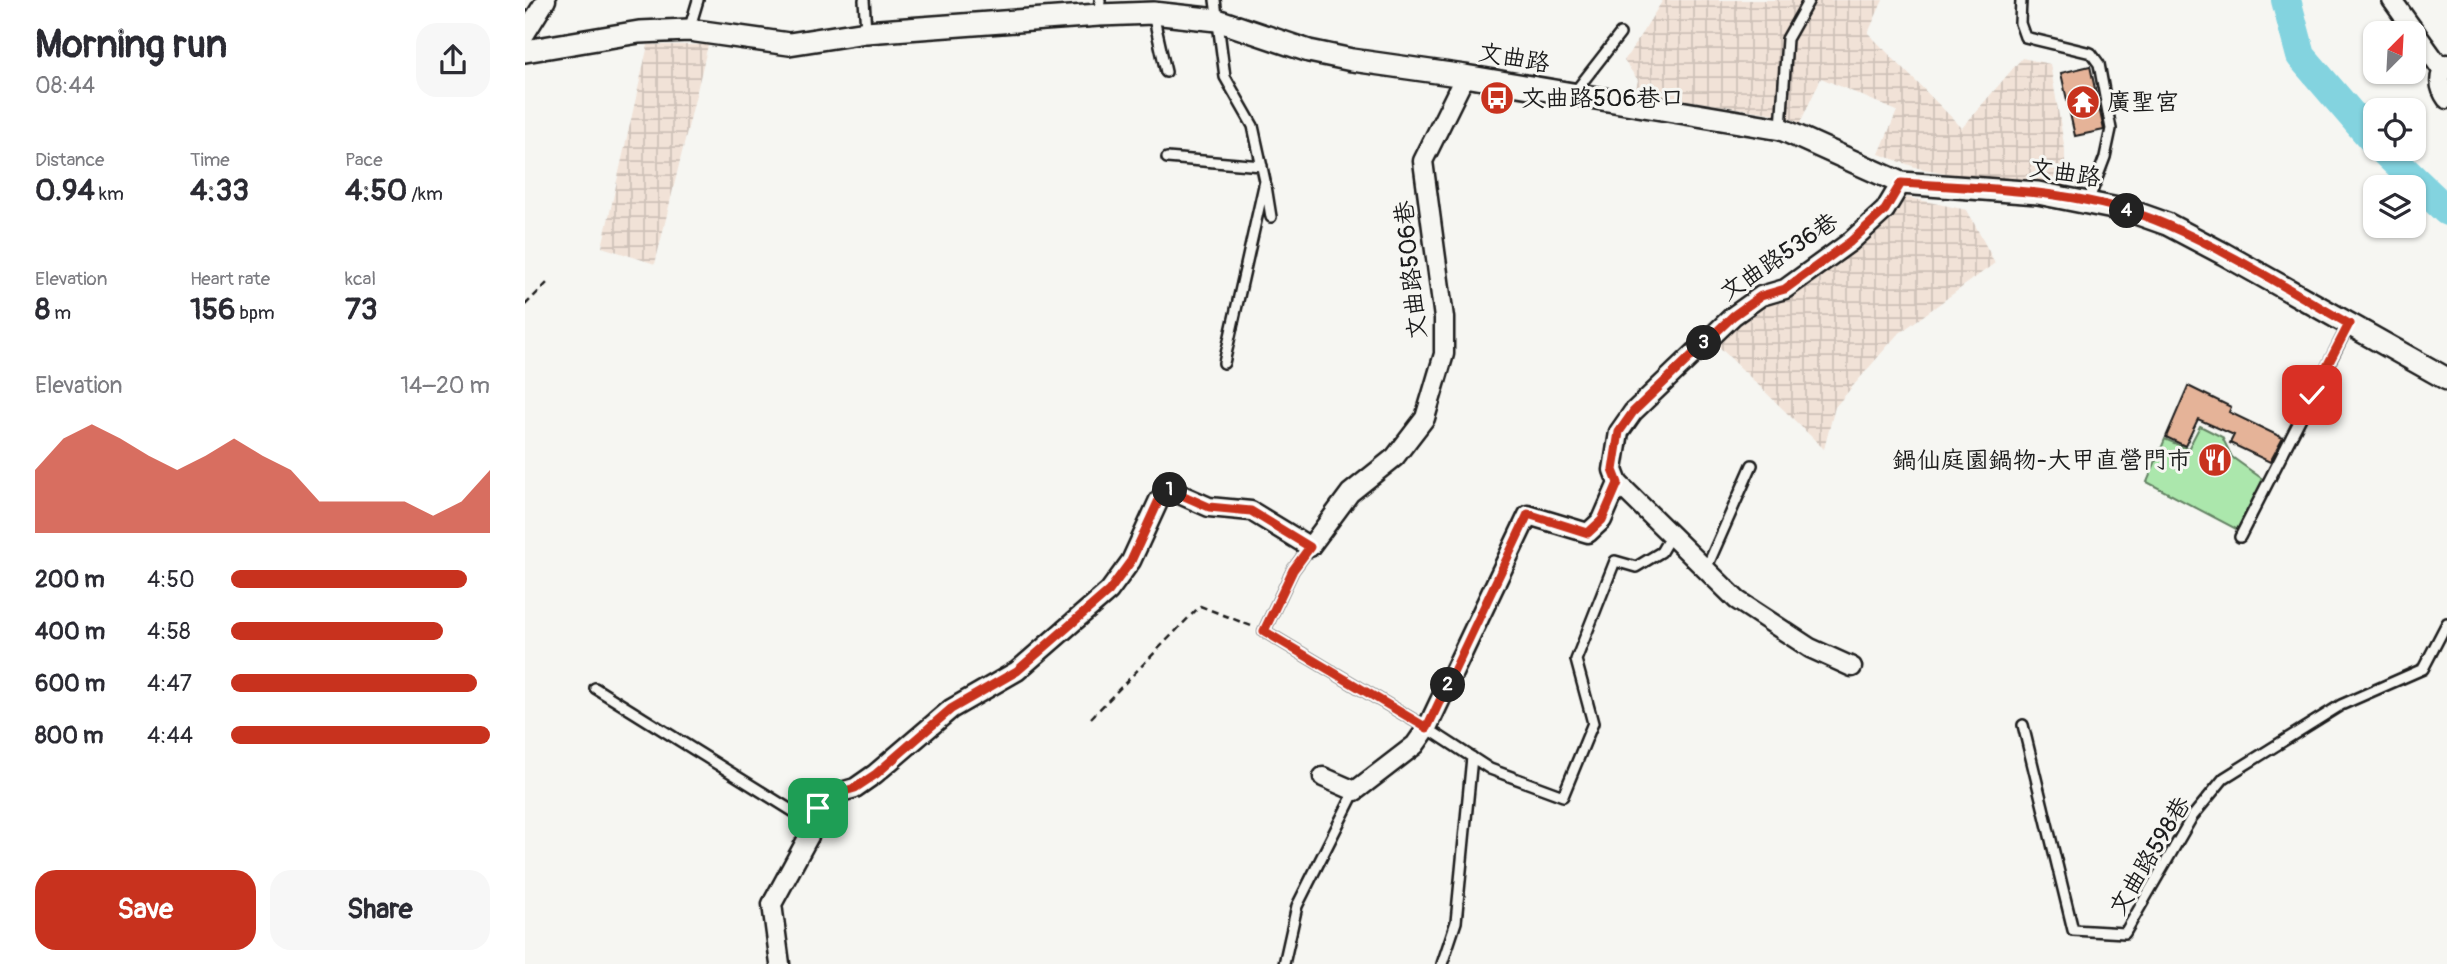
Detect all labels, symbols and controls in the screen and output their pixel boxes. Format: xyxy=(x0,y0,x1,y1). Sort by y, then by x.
text: Morning run xyxy=(35,21,227,69)
north arrow xyxy=(2363,21,2425,84)
map controls xyxy=(2363,21,2426,238)
button: share xyxy=(416,23,490,97)
street label: 文曲路 xyxy=(1476,37,1552,79)
text: 08:44 xyxy=(35,71,95,100)
bus stop icon: 文曲路506巷口 xyxy=(1478,79,1516,117)
temple icon: 廣聖宮 xyxy=(2064,83,2102,121)
place label: 文曲路506巷口 xyxy=(1521,84,1684,113)
place label: 廣聖宮 xyxy=(2107,88,2179,117)
button: locate xyxy=(2363,98,2426,161)
text: Distance xyxy=(35,148,104,172)
text: Time xyxy=(190,148,230,172)
text: Pace xyxy=(345,148,383,172)
street label: 文曲路 xyxy=(2027,153,2103,193)
text: 0.94 xyxy=(35,172,95,209)
text: 4:33 xyxy=(190,172,249,209)
text: 4:50 xyxy=(345,172,407,209)
button: layers xyxy=(2363,175,2426,238)
text: km xyxy=(95,182,124,206)
text: /km xyxy=(407,182,443,206)
pin: 4 xyxy=(2109,194,2145,228)
text: 4 xyxy=(2121,198,2132,222)
street label: 文曲路506巷 xyxy=(1389,199,1433,341)
street label: 文曲路536巷 xyxy=(1714,207,1844,307)
text: Elevation xyxy=(35,267,107,291)
text: Heart rate xyxy=(190,267,270,291)
text: kcal xyxy=(345,267,376,291)
text: 8 xyxy=(35,291,50,328)
text: 156 xyxy=(190,291,235,328)
text: 73 xyxy=(345,291,378,328)
text: m xyxy=(50,301,71,325)
text: bpm xyxy=(235,301,275,325)
pin: 3 xyxy=(1687,326,1721,360)
text: 3 xyxy=(1698,330,1709,354)
pin xyxy=(2282,365,2342,425)
text: Elevation xyxy=(35,371,123,400)
text: 14–20 m xyxy=(400,371,490,400)
icon: check xyxy=(2293,376,2331,414)
restaurant icon: 鍋仙庭園鍋物-大甲直營門市 xyxy=(2196,441,2234,479)
place label: 鍋仙庭園鍋物-大甲直營門市 xyxy=(1893,446,2191,475)
pin: 1 xyxy=(1153,472,1187,508)
text: 1 xyxy=(1166,477,1173,501)
text: 200 m xyxy=(35,565,105,594)
text: 4:50 xyxy=(147,565,195,594)
text: 400 m xyxy=(35,617,105,646)
text: 4:58 xyxy=(147,617,191,646)
pin: 2 xyxy=(1431,668,1465,702)
text: 600 m xyxy=(35,669,105,698)
text: 4:47 xyxy=(147,669,192,698)
text: 2 xyxy=(1442,672,1453,696)
text: 800 m xyxy=(35,721,103,750)
text: 4:44 xyxy=(147,721,193,750)
pin xyxy=(788,778,848,838)
icon: arrive xyxy=(799,789,837,827)
street label: 文曲路598巷 xyxy=(2103,791,2197,921)
button: Save xyxy=(35,870,256,950)
button: Share xyxy=(270,870,490,950)

